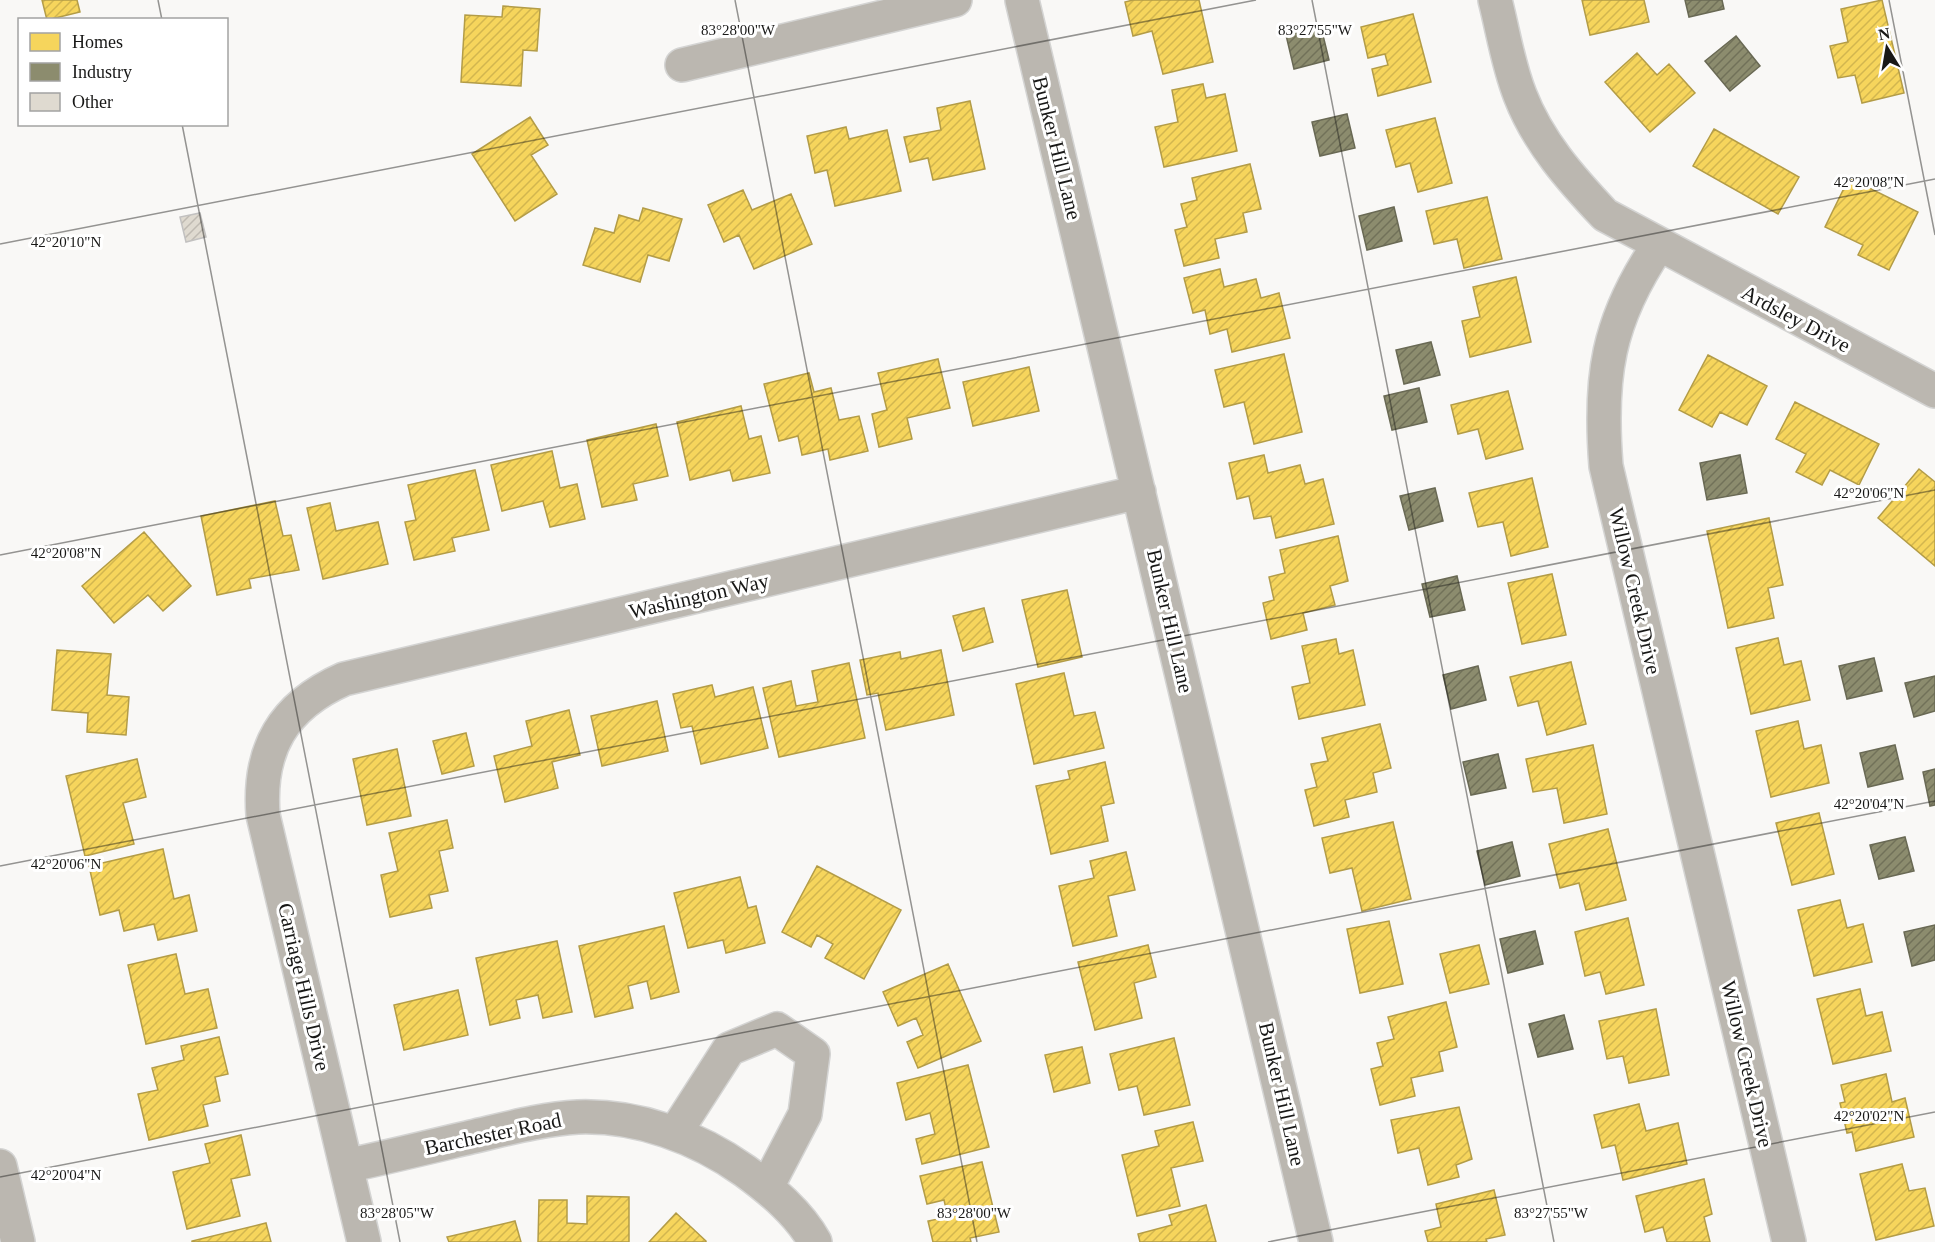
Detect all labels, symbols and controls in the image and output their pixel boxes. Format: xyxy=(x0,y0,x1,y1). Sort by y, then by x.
legend xyxy=(18,18,228,126)
north arrow xyxy=(1857,18,1917,78)
text: 83°28'00"W xyxy=(701,22,776,38)
text: 83°27'55"W xyxy=(1278,22,1353,38)
text: N xyxy=(1877,24,1892,43)
text: Homes xyxy=(72,32,123,52)
text: Industry xyxy=(72,62,132,82)
street label: Bunker Hill Lane xyxy=(1028,74,1086,222)
text: Other xyxy=(72,92,113,112)
text: 42°20'08"N xyxy=(1834,174,1904,190)
text: 42°20'10"N xyxy=(31,234,101,250)
street label: Ardsley Drive xyxy=(1738,280,1854,358)
text: 42°20'06"N xyxy=(1834,485,1904,501)
street label: Willow Creek Drive xyxy=(1604,505,1666,677)
text: 42°20'08"N xyxy=(31,545,101,561)
street label: Bunker Hill Lane xyxy=(1142,547,1198,695)
street label: Washington Way xyxy=(627,568,772,624)
text: 42°20'04"N xyxy=(1834,796,1904,812)
text: 42°20'06"N xyxy=(31,856,101,872)
street label: Carriage Hills Drive xyxy=(273,901,335,1073)
street label: Willow Creek Drive xyxy=(1716,978,1778,1150)
street label: Bunker Hill Lane xyxy=(1254,1020,1310,1168)
street label: Barchester Road xyxy=(422,1108,564,1160)
text: 42°20'02"N xyxy=(1834,1108,1904,1124)
text: 42°20'04"N xyxy=(31,1167,101,1183)
text: 83°28'05"W xyxy=(360,1205,435,1221)
text: 83°28'00"W xyxy=(937,1205,1012,1221)
text: 83°27'55"W xyxy=(1514,1205,1589,1221)

